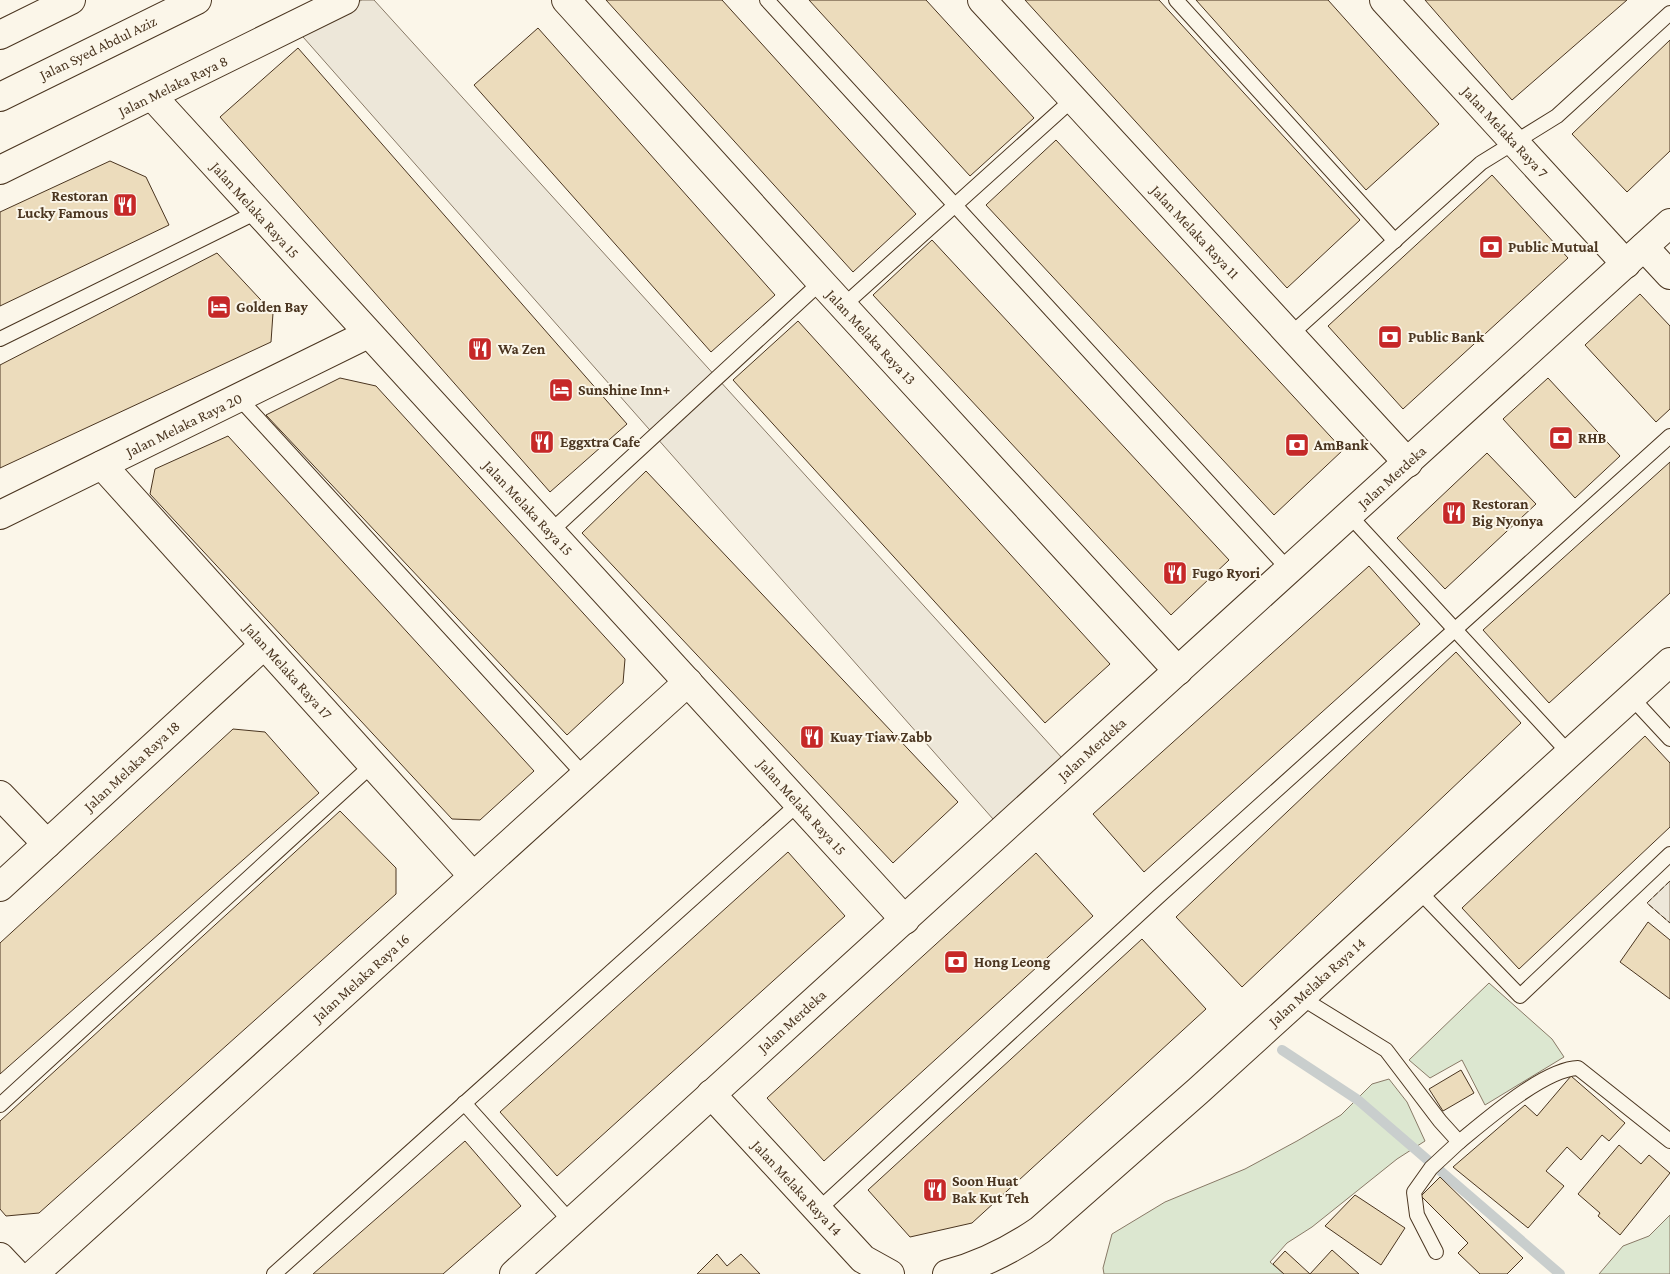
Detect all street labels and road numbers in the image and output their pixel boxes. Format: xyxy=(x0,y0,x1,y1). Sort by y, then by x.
street label: Jalan Syed Abdul Aziz xyxy=(35,13,159,85)
street label: Jalan Melaka Raya 8 xyxy=(114,53,231,121)
street label: Jalan Melaka Raya 7 xyxy=(1457,82,1551,182)
street label: Jalan Melaka Raya 15 xyxy=(206,157,302,262)
street label: Jalan Melaka Raya 11 xyxy=(1146,181,1242,283)
street label: Jalan Melaka Raya 13 xyxy=(821,285,919,388)
street label: Jalan Melaka Raya 20 xyxy=(122,390,245,462)
street label: Jalan Merdeka xyxy=(1353,442,1430,514)
street label: Jalan Melaka Raya 15 xyxy=(478,456,576,559)
street label: Jalan Melaka Raya 17 xyxy=(239,618,335,723)
street label: Jalan Merdeka xyxy=(1053,714,1130,786)
street label: Jalan Melaka Raya 18 xyxy=(80,718,184,816)
street label: Jalan Melaka Raya 15 xyxy=(753,754,849,859)
street label: Jalan Melaka Raya 16 xyxy=(308,931,413,1028)
street label: Jalan Melaka Raya 14 xyxy=(1264,935,1369,1032)
street label: Jalan Merdeka xyxy=(753,986,830,1058)
street label: Jalan Melaka Raya 14 xyxy=(747,1136,845,1240)

